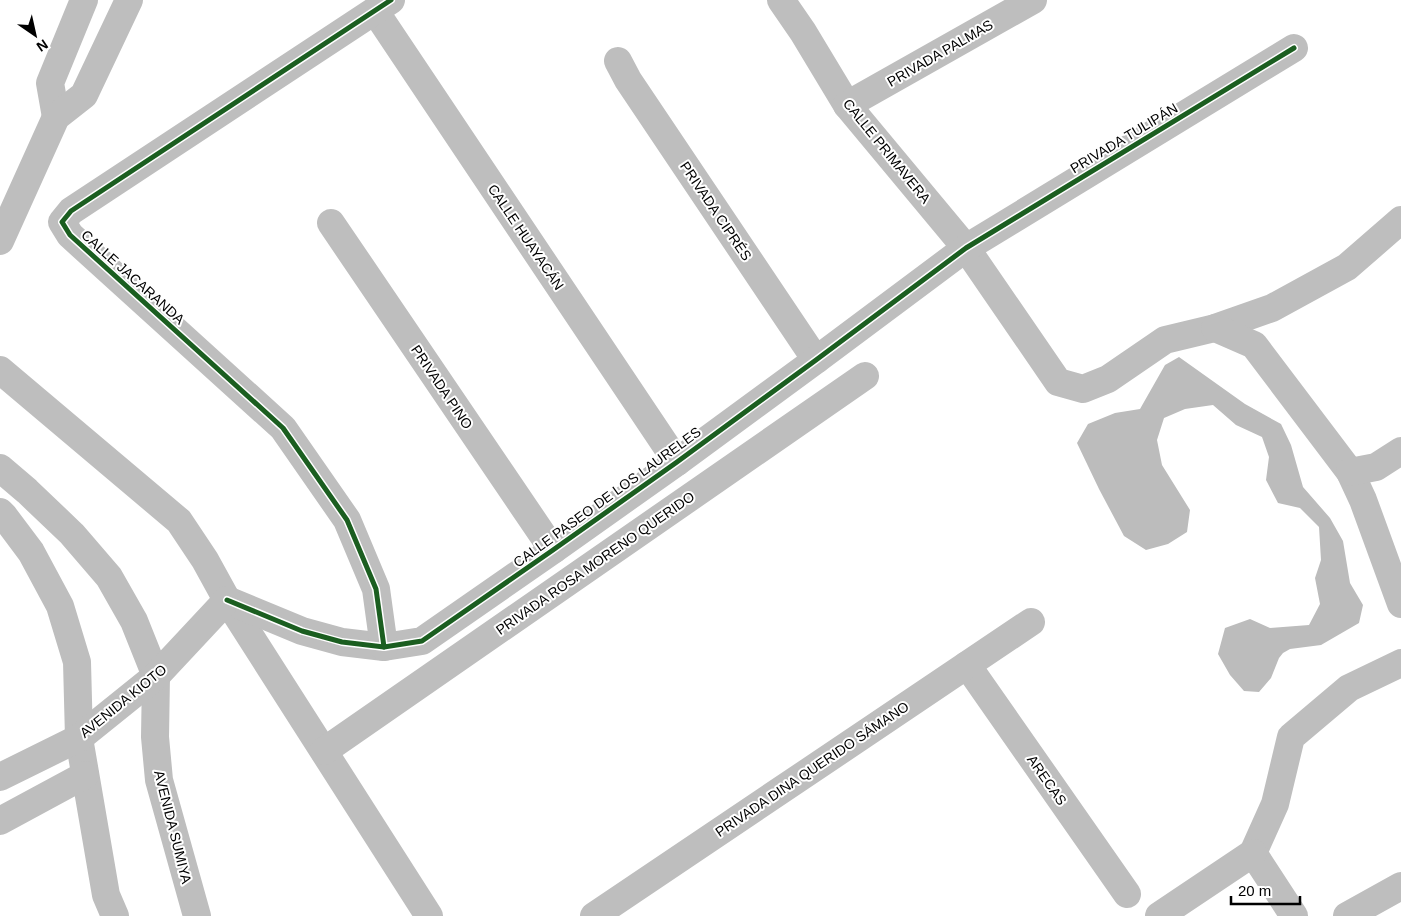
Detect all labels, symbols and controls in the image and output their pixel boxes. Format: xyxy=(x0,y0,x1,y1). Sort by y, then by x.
north arrow xyxy=(10,10,60,60)
street label: PRIVADA PALMAS xyxy=(884,16,996,90)
text: N xyxy=(34,36,51,55)
street label: CALLE PRIMAVERA xyxy=(840,96,934,207)
street label: PRIVADA TULIPÁN xyxy=(1067,100,1181,176)
street label: PRIVADA CIPRÉS xyxy=(677,159,755,263)
street label: CALLE HUAYACÁN xyxy=(485,181,567,293)
street label: CALLE JACARANDA xyxy=(78,227,188,328)
street label: PRIVADA PINO xyxy=(408,342,476,432)
street label: CALLE PASEO DE LOS LAURELES xyxy=(510,424,704,570)
street label: PRIVADA ROSA MORENO QUERIDO xyxy=(493,488,697,638)
street label: AVENIDA KIOTO xyxy=(76,661,170,741)
street label: PRIVADA DINA QUERIDO SÁMANO xyxy=(712,698,912,840)
street label: ARECAS xyxy=(1024,752,1070,808)
street label: AVENIDA SUMIYA xyxy=(151,769,195,886)
scale bar xyxy=(1231,874,1300,906)
text: 20 m xyxy=(1238,882,1271,899)

